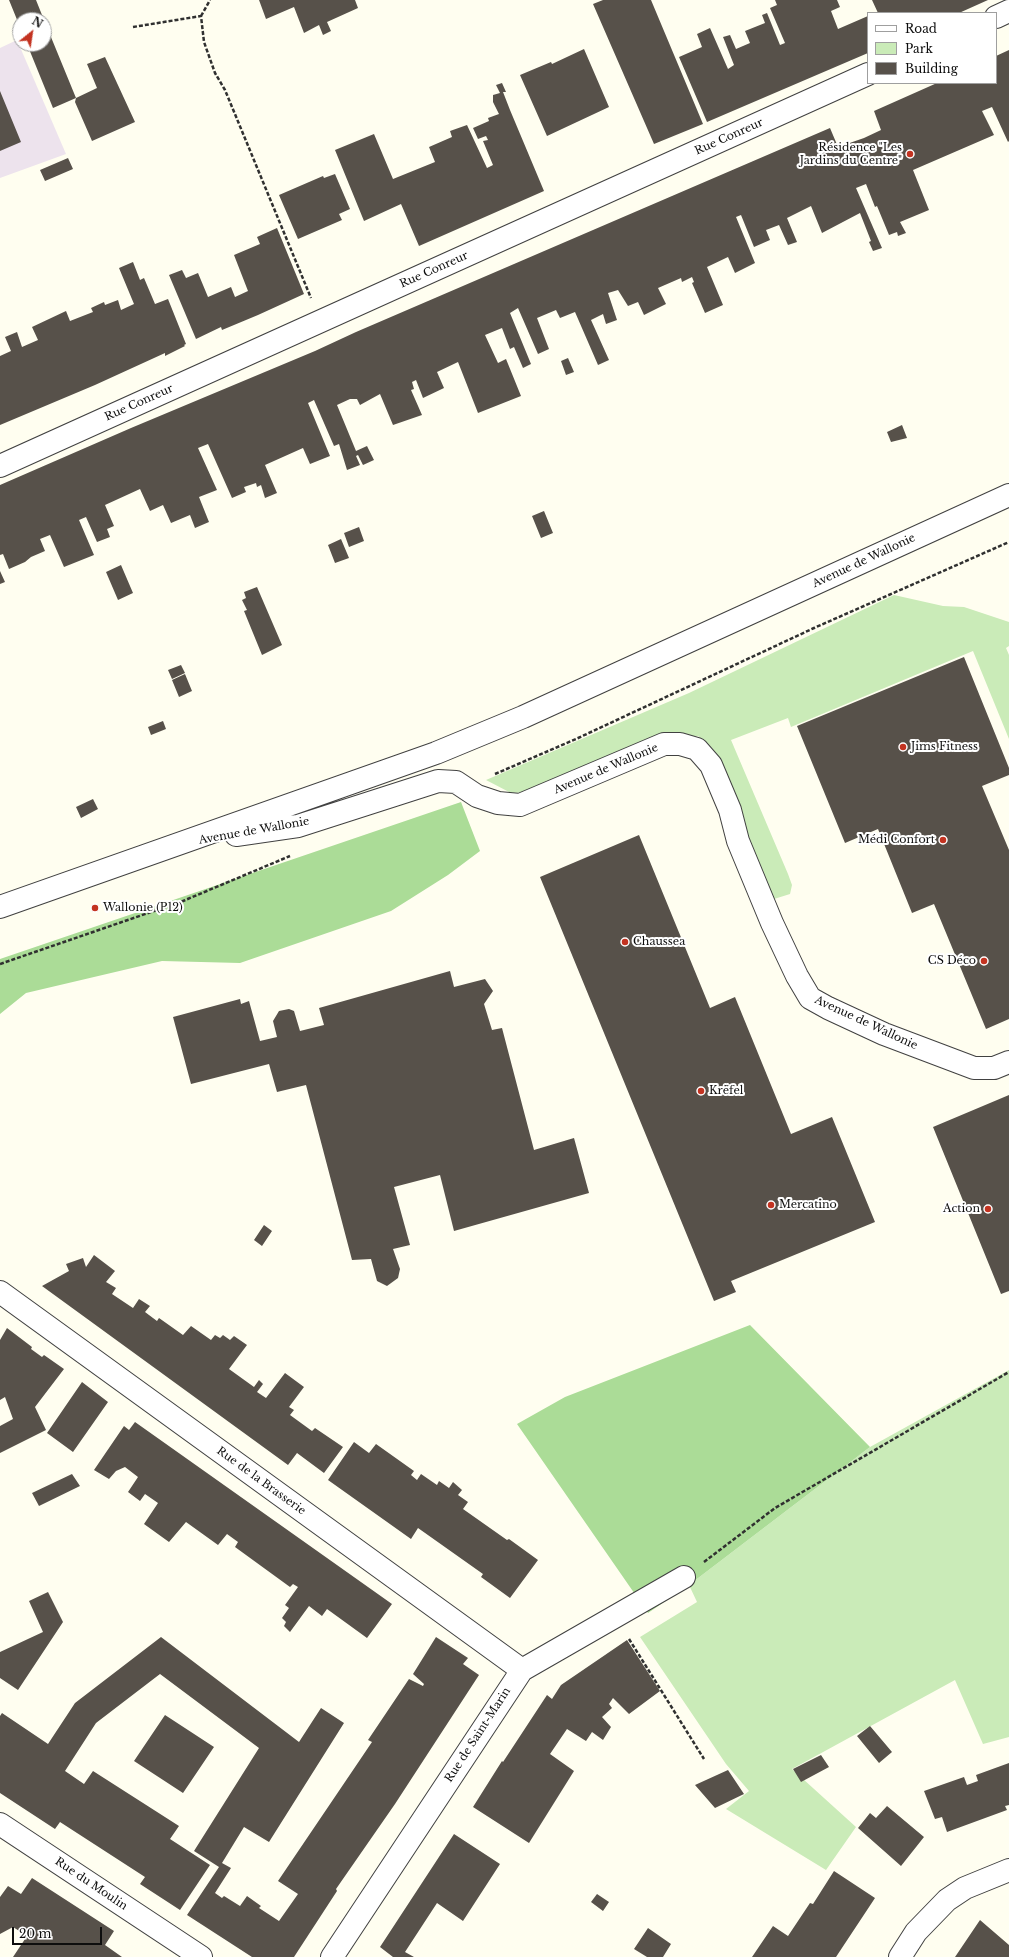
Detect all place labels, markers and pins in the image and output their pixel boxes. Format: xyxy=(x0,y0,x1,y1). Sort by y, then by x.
place label: Résidence "Les Jardins du Centre" xyxy=(800,141,902,167)
marker: Résidence "Les Jardins du Centre" xyxy=(905,149,915,159)
place label: Jims Fitness xyxy=(911,740,978,754)
marker: Jims Fitness xyxy=(898,742,908,752)
place label: Médi Confort xyxy=(858,833,935,847)
marker: Médi Confort xyxy=(938,835,948,845)
place label: Wallonie (P12) xyxy=(103,901,183,915)
marker: Wallonie (P12) xyxy=(90,903,100,913)
place label: Chaussea xyxy=(633,935,685,949)
marker: Chaussea xyxy=(620,937,630,947)
place label: CS Déco xyxy=(928,954,976,968)
marker: CS Déco xyxy=(979,956,989,966)
place label: Krëfel xyxy=(709,1084,743,1098)
marker: Krëfel xyxy=(696,1086,706,1096)
place label: Mercatino xyxy=(779,1198,837,1212)
marker: Mercatino xyxy=(766,1200,776,1210)
place label: Action xyxy=(943,1202,980,1216)
marker: Action xyxy=(983,1204,993,1214)

